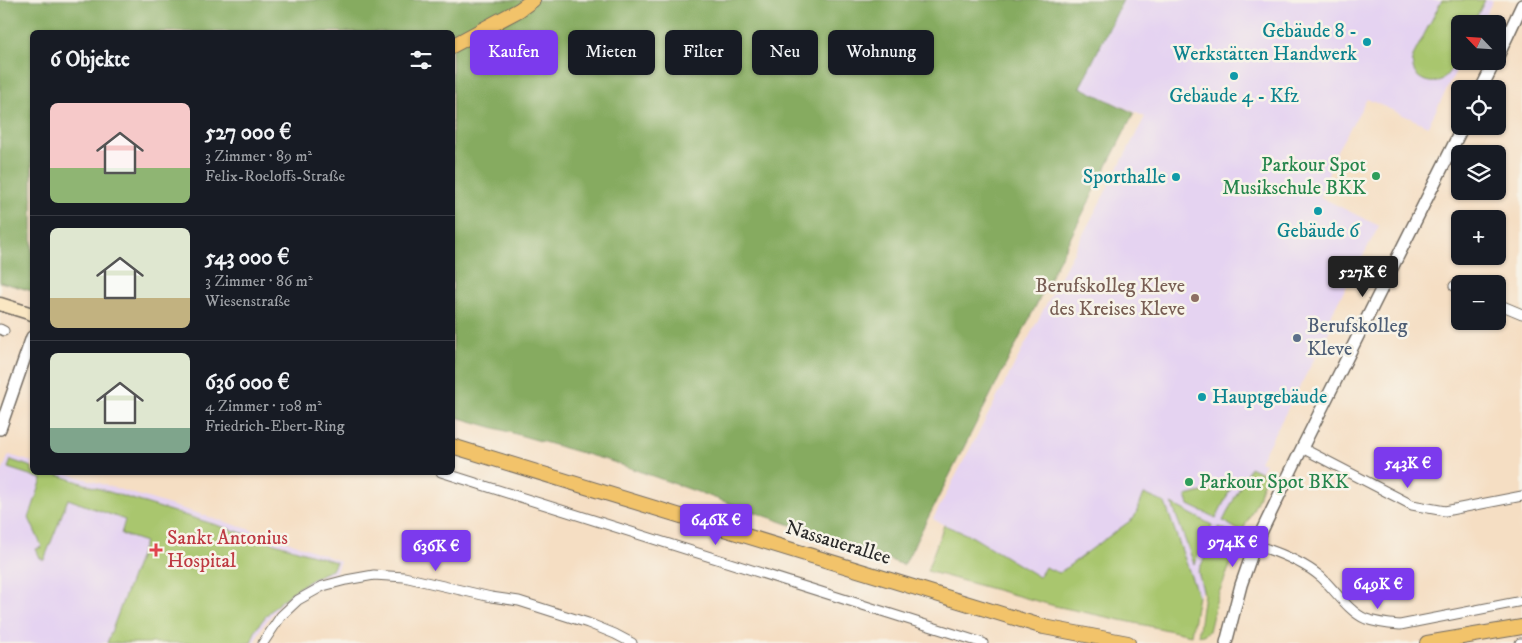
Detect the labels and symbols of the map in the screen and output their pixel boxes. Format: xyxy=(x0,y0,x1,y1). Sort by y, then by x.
north arrow xyxy=(1451,15,1506,70)
place label: Gebäude 8 - Werkstätten Handwerk xyxy=(1172,19,1357,67)
marker: Gebäude 8 - Werkstätten Handwerk xyxy=(1361,36,1373,48)
marker: Gebäude 4 - Kfz xyxy=(1228,70,1240,82)
place label: Gebäude 4 - Kfz xyxy=(1169,84,1299,109)
place label: Parkour Spot Musikschule BKK xyxy=(1222,153,1366,201)
place label: Sporthalle xyxy=(1083,165,1166,190)
marker: Parkour Spot Musikschule BKK xyxy=(1370,170,1382,182)
marker: Sporthalle xyxy=(1170,171,1182,183)
marker: Gebäude 6 xyxy=(1312,205,1324,217)
place label: Gebäude 6 xyxy=(1277,219,1360,244)
pin: 527K € xyxy=(1322,256,1404,298)
place label: Berufskolleg Kleve des Kreises Kleve xyxy=(1035,274,1185,322)
marker: Berufskolleg Kleve des Kreises Kleve xyxy=(1189,292,1201,304)
place label: Berufskolleg Kleve xyxy=(1307,314,1408,362)
marker: Berufskolleg Kleve xyxy=(1291,332,1303,344)
place label: Hauptgebäude xyxy=(1212,385,1327,410)
marker: Hauptgebäude xyxy=(1196,391,1208,403)
pin: 543K € xyxy=(1367,446,1449,489)
place label: Parkour Spot BKK xyxy=(1199,470,1349,495)
marker: Parkour Spot BKK xyxy=(1183,476,1195,488)
pin: 646K € xyxy=(675,504,757,546)
street label: Nassauerallee xyxy=(782,515,894,571)
place label: Sankt Antonius Hospital xyxy=(167,526,288,574)
pin: 974K € xyxy=(1192,526,1274,568)
pin: 636K € xyxy=(395,530,477,572)
marker: Sankt Antonius Hospital xyxy=(149,543,163,557)
pin: 649K € xyxy=(1337,568,1419,610)

